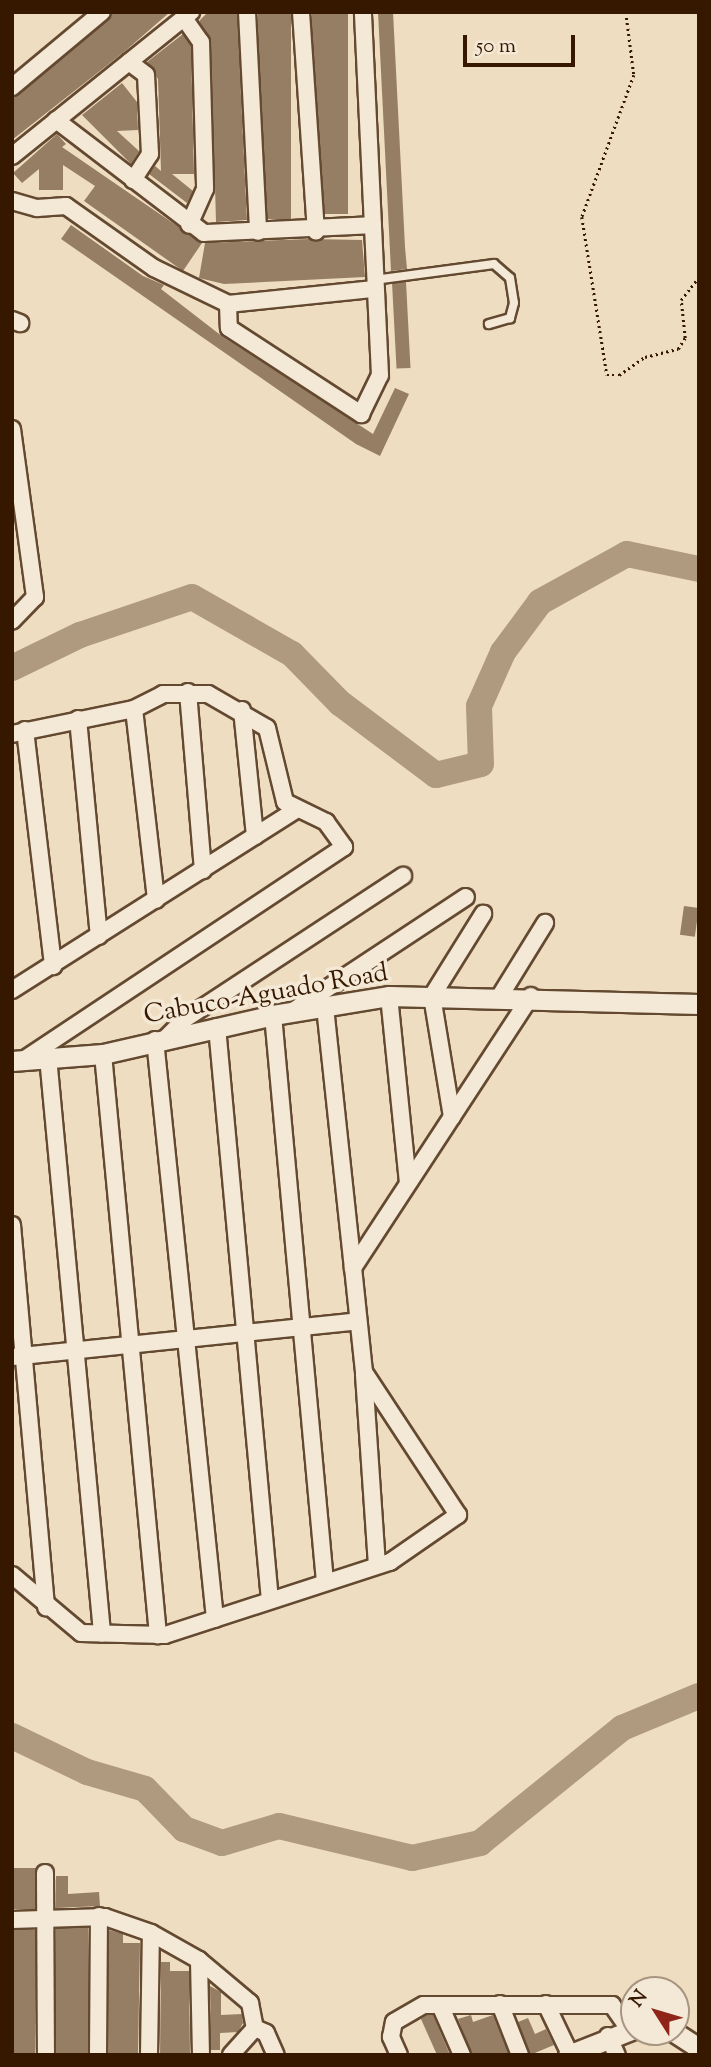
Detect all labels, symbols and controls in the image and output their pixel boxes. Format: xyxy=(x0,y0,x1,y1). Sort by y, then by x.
scale bar xyxy=(466,21,578,65)
text: 50 m xyxy=(476,32,516,62)
street label: Cabuco-Aguado Road xyxy=(141,958,391,1032)
north arrow xyxy=(620,1976,690,2046)
text: N xyxy=(624,1985,655,2013)

